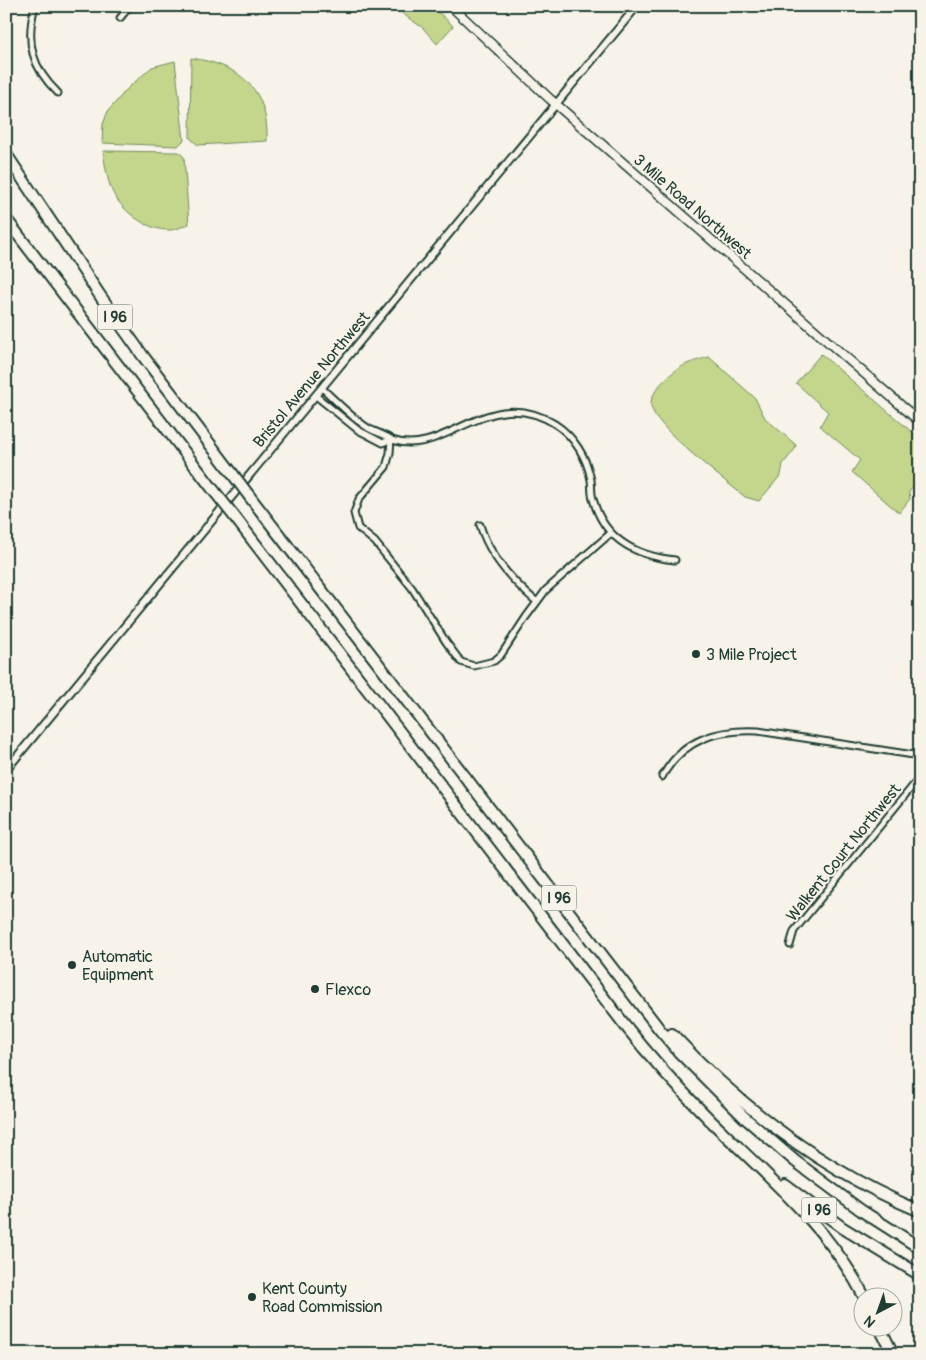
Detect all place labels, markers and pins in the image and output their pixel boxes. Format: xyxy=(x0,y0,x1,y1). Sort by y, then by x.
place label: 3 Mile Project xyxy=(706,645,797,665)
marker: 3 Mile Project xyxy=(690,648,702,660)
place label: Automatic Equipment xyxy=(82,947,154,985)
marker: Automatic Equipment xyxy=(66,959,78,971)
place label: Flexco xyxy=(325,980,371,1000)
marker: Flexco xyxy=(309,983,321,995)
place label: Kent County Road Commission xyxy=(262,1279,383,1317)
marker: Kent County Road Commission xyxy=(246,1291,258,1303)

